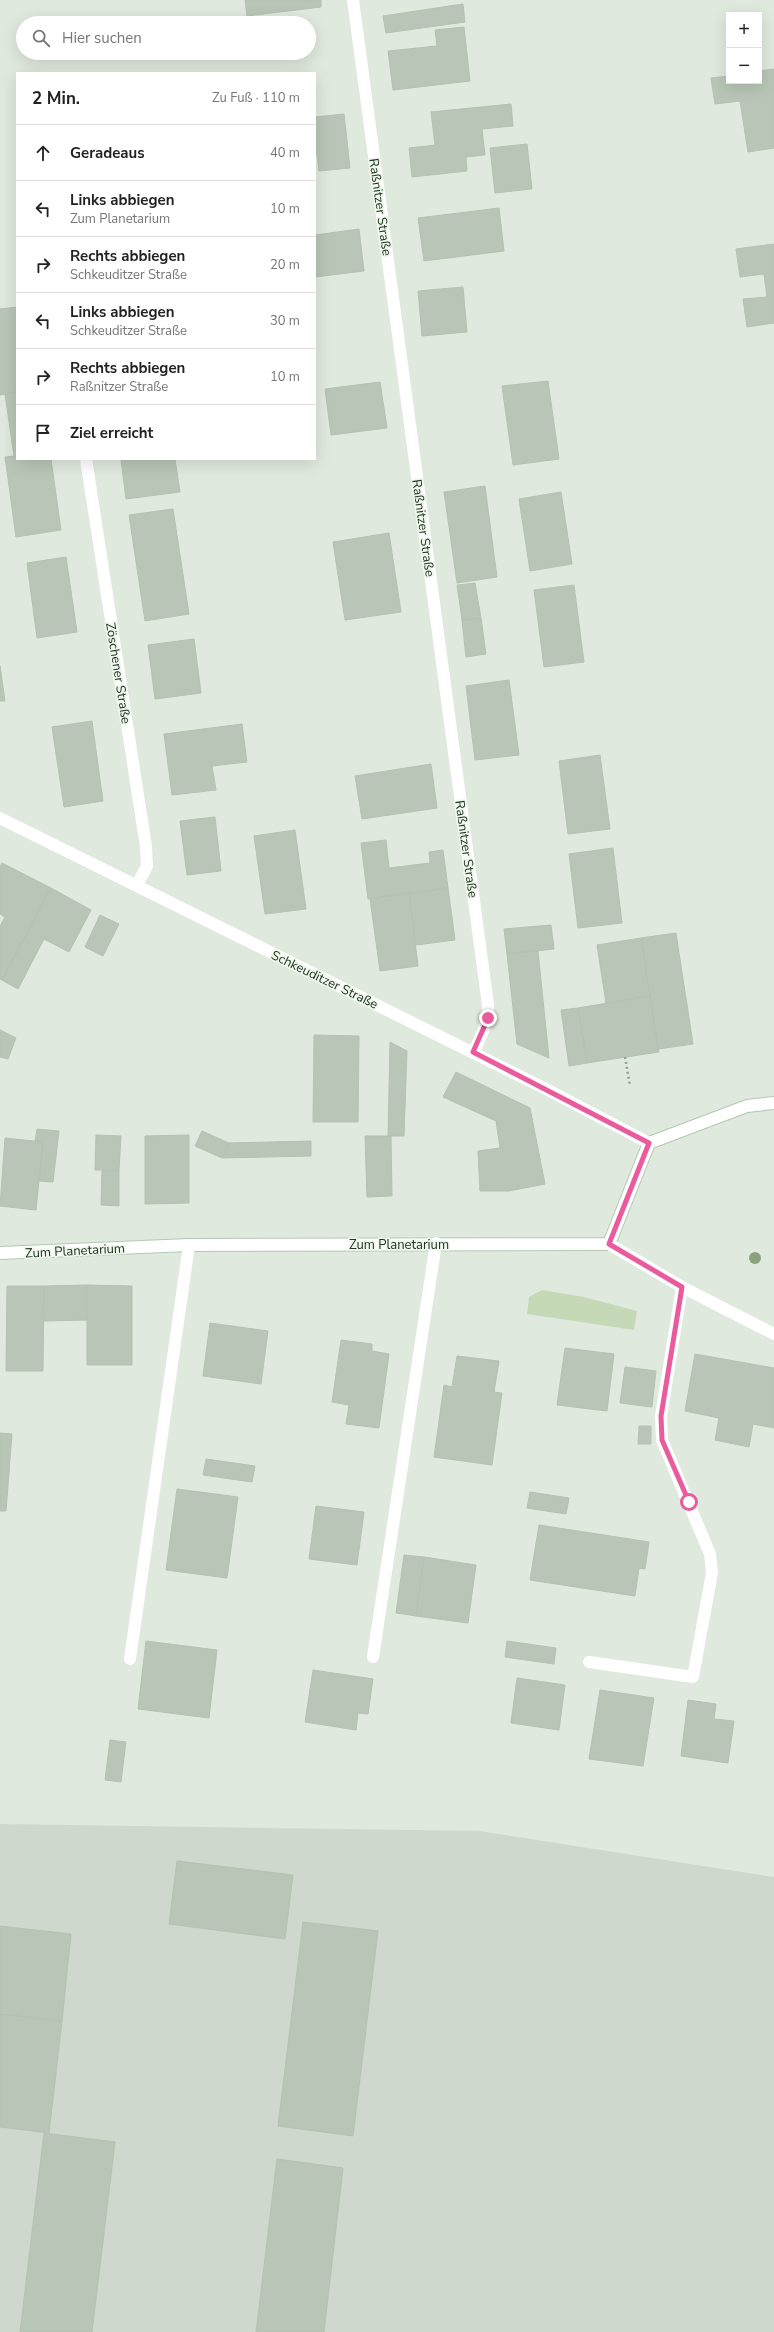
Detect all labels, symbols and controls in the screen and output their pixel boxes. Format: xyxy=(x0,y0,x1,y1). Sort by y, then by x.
map controls xyxy=(726,12,762,84)
button: + xyxy=(726,12,762,48)
search box xyxy=(16,16,316,60)
icon: search xyxy=(30,27,52,49)
text: Hier suchen xyxy=(62,28,142,48)
button: − xyxy=(726,48,762,84)
text: 2 Min. xyxy=(32,87,80,110)
text: Zu Fuß · 110 m xyxy=(212,89,300,107)
icon: ahead xyxy=(32,142,54,164)
text: Geradeaus xyxy=(70,143,145,163)
text: 40 m xyxy=(270,144,300,162)
street label: Raßnitzer Straße xyxy=(364,157,396,257)
text: Links abbiegen xyxy=(70,190,174,210)
icon: left xyxy=(32,198,54,220)
text: 10 m xyxy=(270,200,300,218)
text: Zum Planetarium xyxy=(70,210,170,228)
text: Rechts abbiegen xyxy=(70,246,185,266)
icon: right xyxy=(32,254,54,276)
text: 20 m xyxy=(270,256,300,274)
text: Schkeuditzer Straße xyxy=(70,266,187,284)
text: Links abbiegen xyxy=(70,302,174,322)
icon: left xyxy=(32,310,54,332)
text: 30 m xyxy=(270,312,300,330)
text: Schkeuditzer Straße xyxy=(70,322,187,340)
text: Rechts abbiegen xyxy=(70,358,185,378)
icon: right xyxy=(32,366,54,388)
text: 10 m xyxy=(270,368,300,386)
text: Raßnitzer Straße xyxy=(70,378,168,396)
icon: arrive xyxy=(32,422,54,444)
text: Ziel erreicht xyxy=(70,423,153,443)
street label: Raßnitzer Straße xyxy=(407,478,439,578)
street label: Zöschener Straße xyxy=(101,621,135,725)
street label: Raßnitzer Straße xyxy=(450,799,482,899)
street label: Schkeuditzer Straße xyxy=(268,946,381,1014)
route end xyxy=(479,1009,497,1027)
street label: Zum Planetarium xyxy=(349,1236,449,1254)
street label: Zum Planetarium xyxy=(25,1239,126,1263)
route start xyxy=(680,1493,698,1511)

